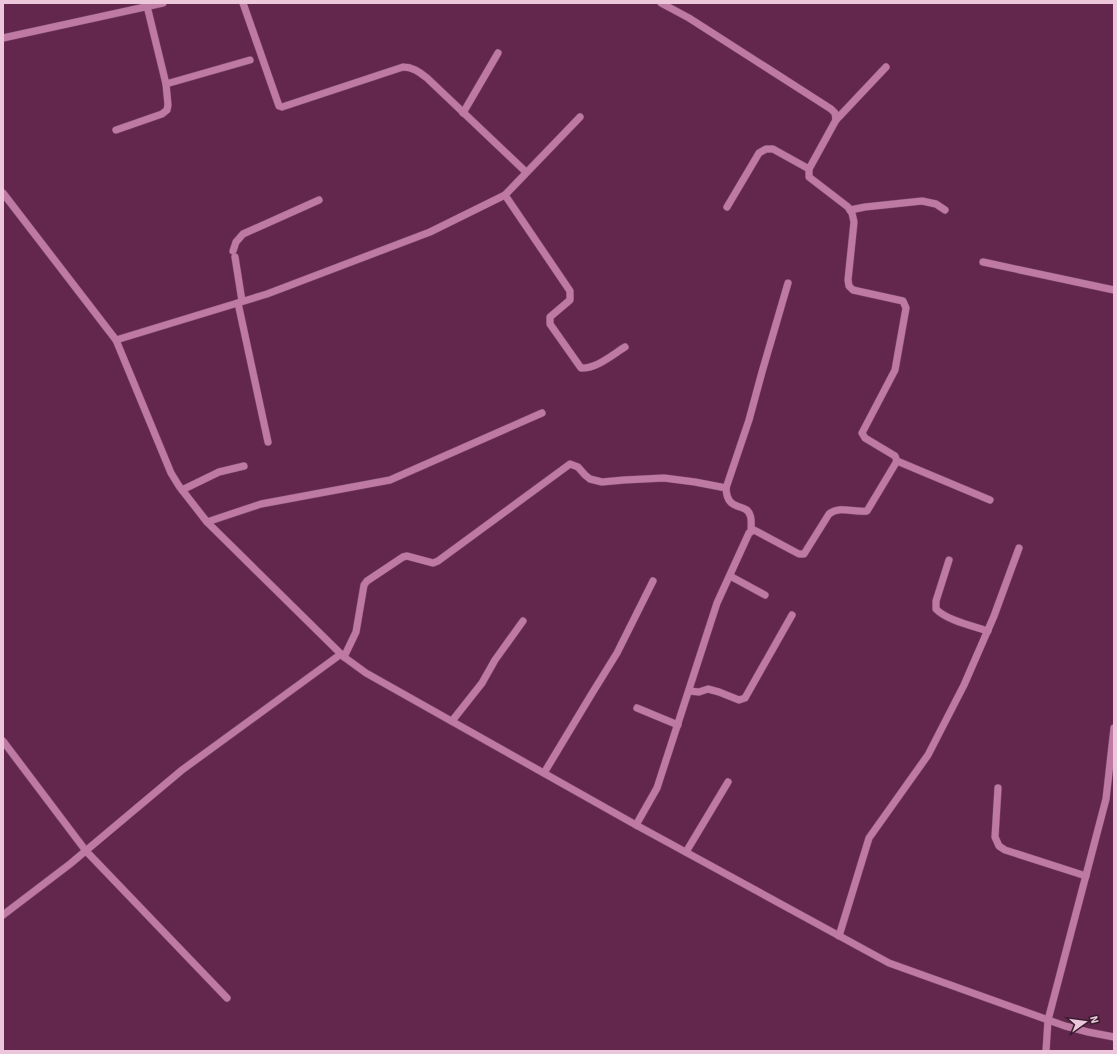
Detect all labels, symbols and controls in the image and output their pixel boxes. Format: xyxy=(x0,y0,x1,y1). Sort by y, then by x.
north arrow xyxy=(1065,1002,1105,1042)
text: N xyxy=(1086,1014,1102,1025)

